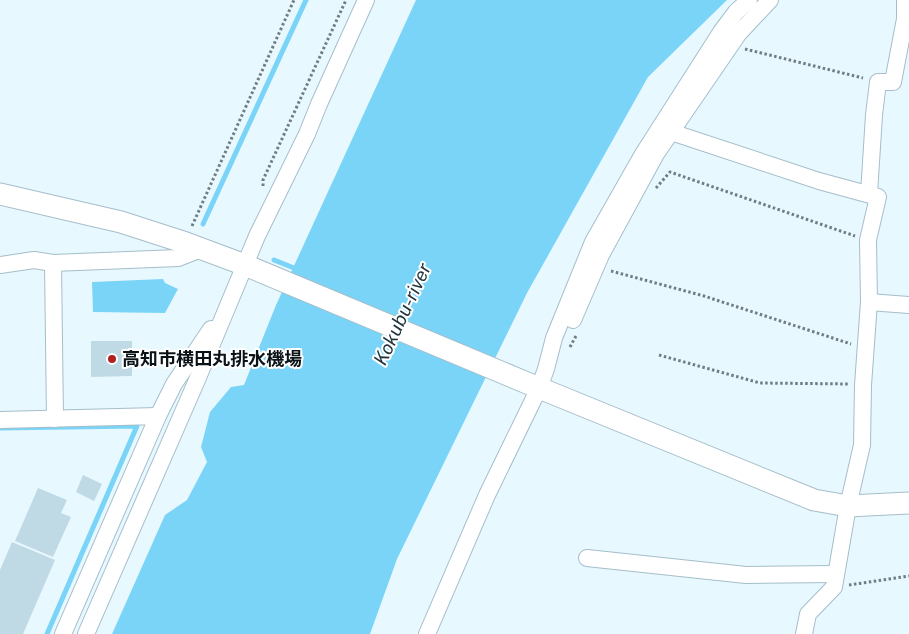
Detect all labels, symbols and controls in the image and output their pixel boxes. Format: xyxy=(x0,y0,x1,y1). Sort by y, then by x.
water label: Kokubu-river xyxy=(369,259,436,369)
place label: 高知市横田丸排水機場 xyxy=(122,348,302,369)
marker: 高知市横田丸排水機場 xyxy=(106,353,118,365)

